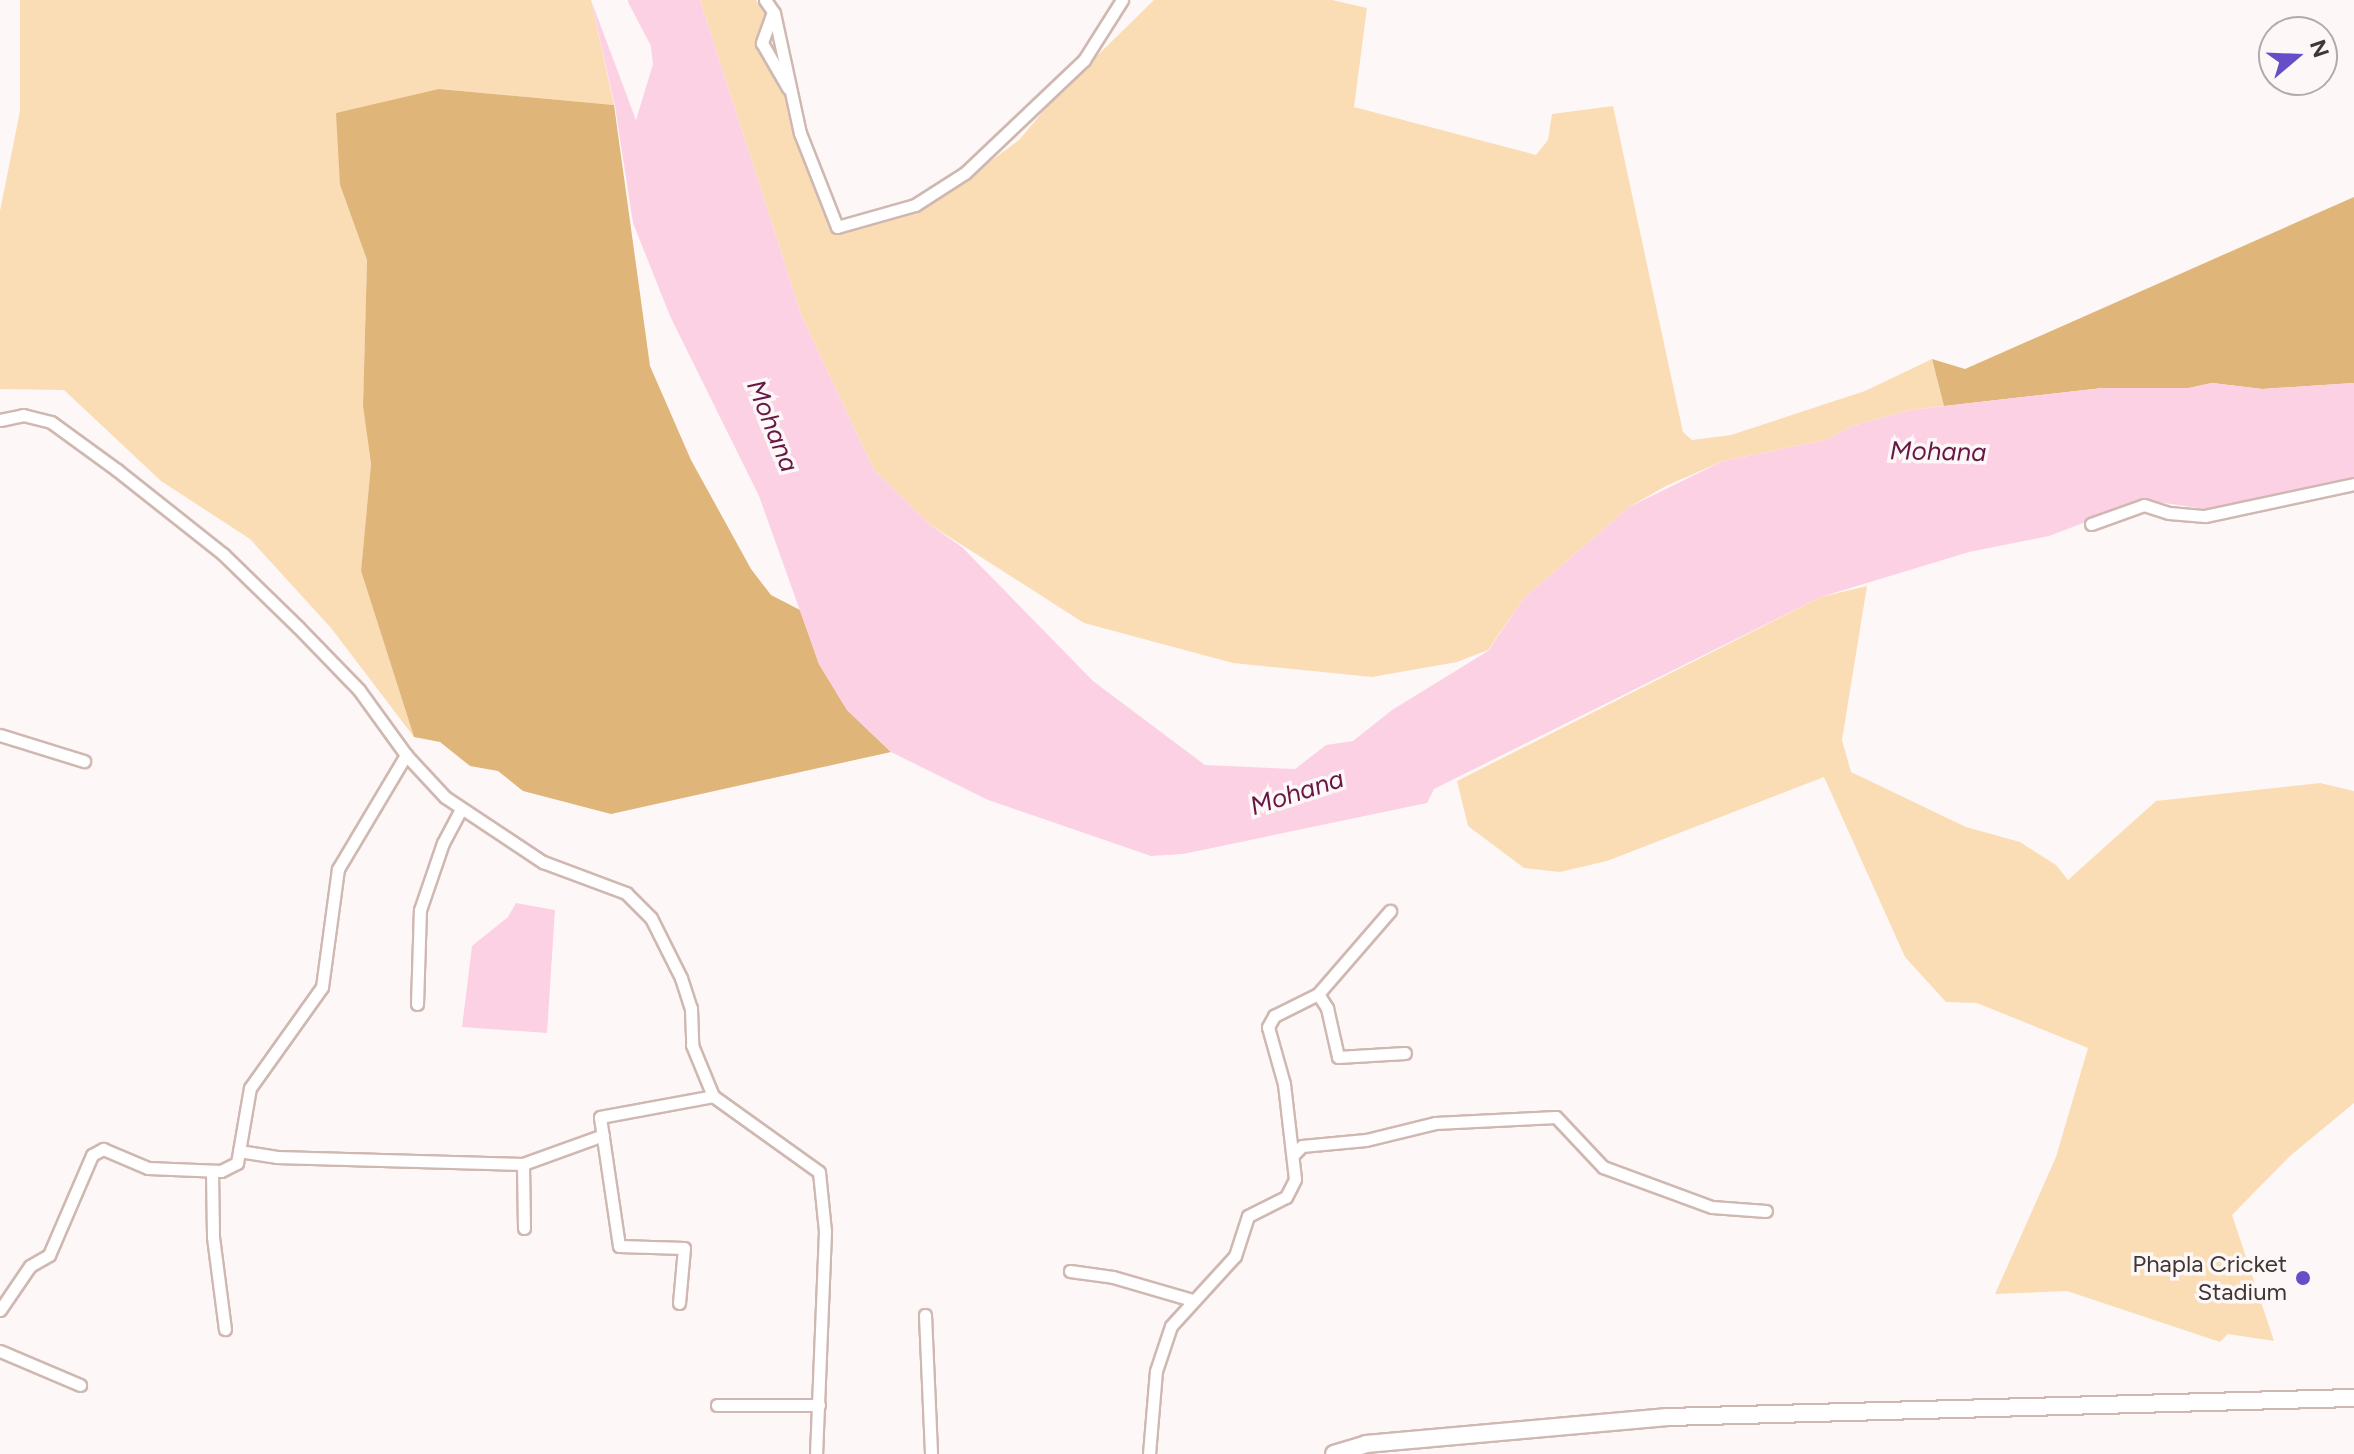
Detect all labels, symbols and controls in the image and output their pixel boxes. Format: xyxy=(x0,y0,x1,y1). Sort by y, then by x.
north arrow xyxy=(2258,16,2338,96)
text: N xyxy=(2304,36,2335,61)
water label: Mohana xyxy=(739,375,805,477)
water label: Mohana xyxy=(1889,436,1987,468)
water label: Mohana xyxy=(1246,763,1348,823)
place label: Phapla Cricket Stadium xyxy=(2132,1250,2287,1306)
marker: Phapla Cricket Stadium xyxy=(2294,1269,2312,1287)

